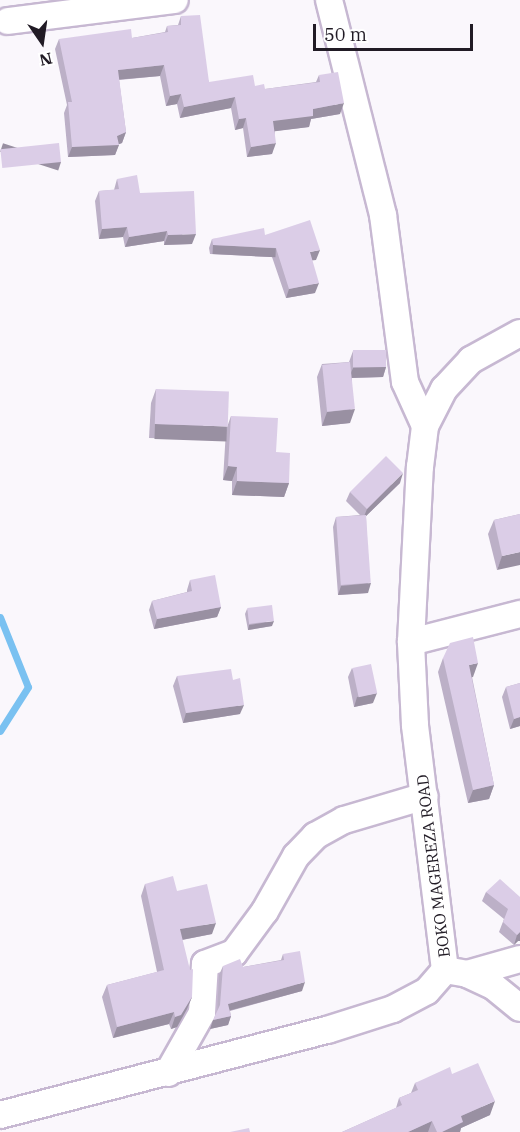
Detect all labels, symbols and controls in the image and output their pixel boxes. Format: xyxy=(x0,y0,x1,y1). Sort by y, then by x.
north arrow xyxy=(12,12,72,72)
scale bar xyxy=(316,12,476,50)
text: 50 m xyxy=(324,23,367,46)
text: N xyxy=(38,48,54,71)
street label: BOKO MAGEREZA ROAD xyxy=(412,773,454,959)

